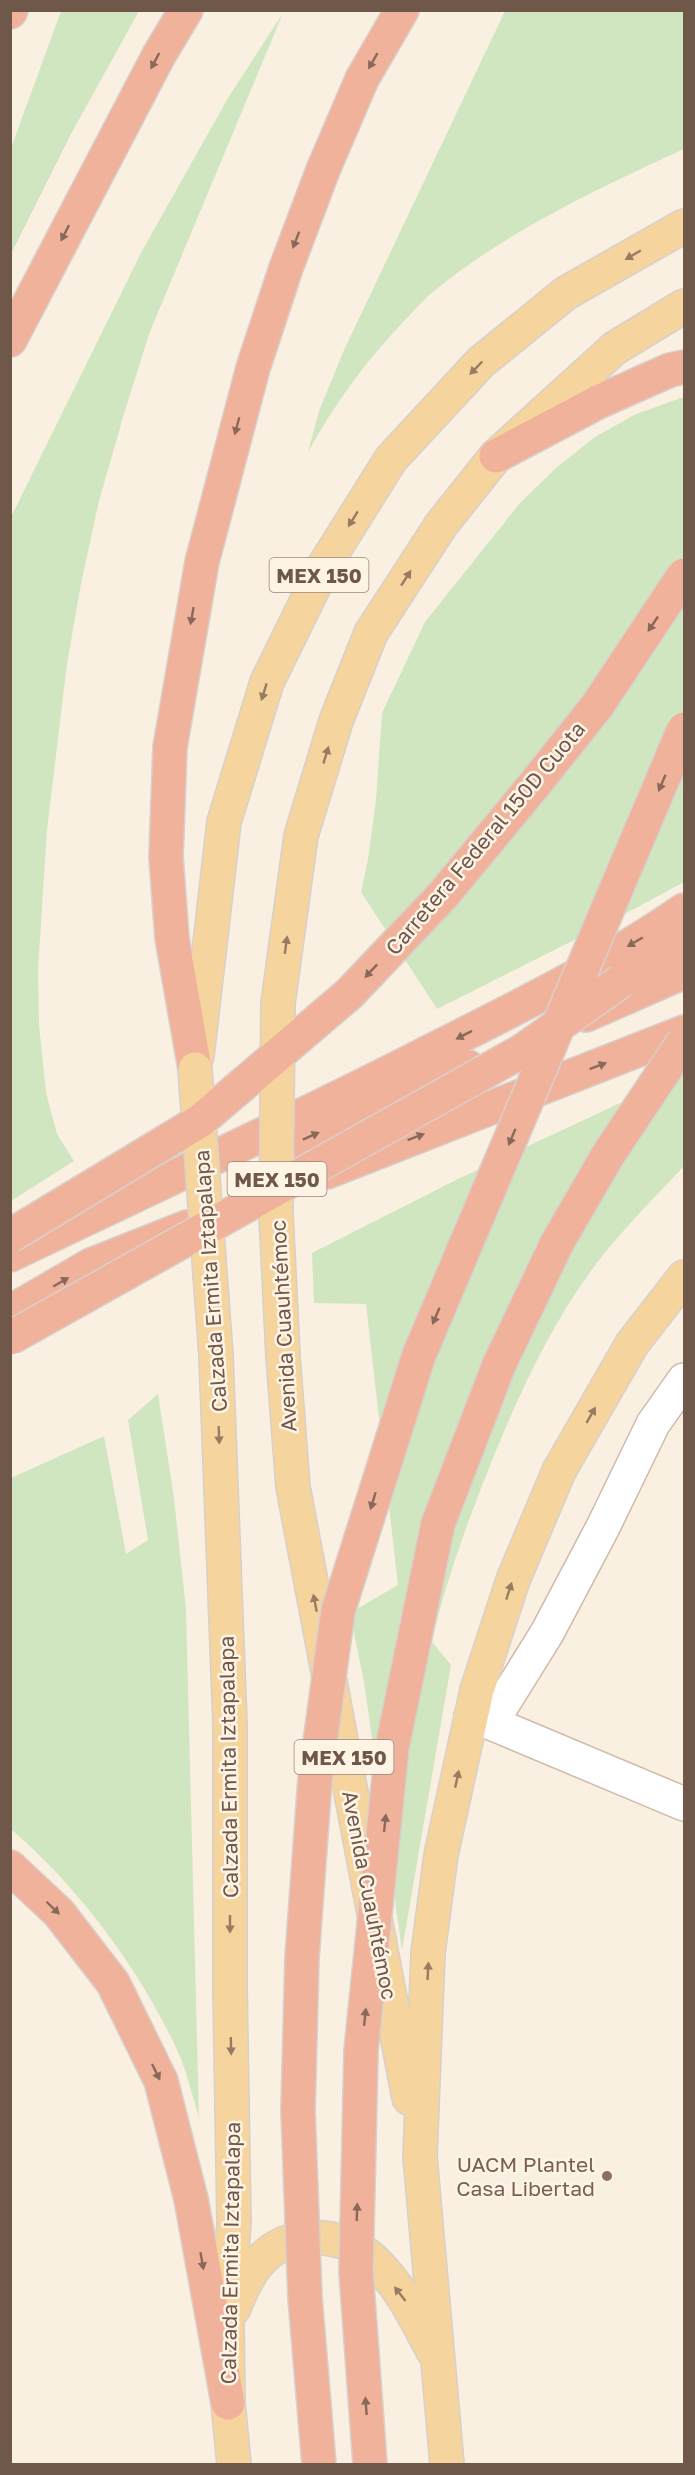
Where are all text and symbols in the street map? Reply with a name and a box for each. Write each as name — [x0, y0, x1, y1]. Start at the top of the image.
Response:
one-way arrow — [150, 52, 160, 69]
one-way arrow — [368, 53, 378, 70]
one-way arrow — [60, 225, 70, 242]
one-way arrow — [291, 231, 301, 249]
one-way arrow — [625, 250, 642, 260]
one-way arrow — [469, 361, 483, 376]
one-way arrow — [232, 417, 241, 435]
one-way arrow — [348, 511, 359, 527]
road number: MEX 150 — [270, 558, 368, 592]
one-way arrow — [401, 570, 412, 587]
one-way arrow — [187, 606, 196, 625]
one-way arrow — [647, 616, 659, 632]
one-way arrow — [259, 683, 268, 701]
street label: Carretera Federal 150D Cuota — [380, 716, 590, 960]
one-way arrow — [322, 746, 331, 764]
one-way arrow — [657, 775, 667, 793]
one-way arrow — [281, 935, 291, 954]
one-way arrow — [627, 936, 644, 946]
one-way arrow — [365, 963, 378, 978]
one-way arrow — [455, 1029, 473, 1039]
one-way arrow — [589, 1061, 607, 1070]
one-way arrow — [507, 1128, 517, 1146]
one-way arrow — [303, 1131, 321, 1141]
one-way arrow — [407, 1132, 425, 1141]
street label: Calzada Ermita Iztapalapa — [188, 1149, 232, 1413]
road number: MEX 150 — [228, 1162, 326, 1196]
street label: Avenida Cuauhtémoc — [264, 1219, 302, 1433]
one-way arrow — [53, 1277, 70, 1287]
one-way arrow — [431, 1308, 440, 1325]
one-way arrow — [586, 1407, 597, 1423]
one-way arrow — [215, 1426, 224, 1445]
one-way arrow — [368, 1492, 377, 1510]
one-way arrow — [505, 1582, 514, 1600]
one-way arrow — [310, 1593, 319, 1612]
street label: Calzada Ermita Iztapalapa — [213, 1636, 243, 1898]
road number: MEX 150 — [294, 1740, 394, 1774]
one-way arrow — [453, 1770, 463, 1788]
street label: Avenida Cuauhtémoc — [337, 1788, 403, 2002]
one-way arrow — [380, 1813, 390, 1832]
one-way arrow — [45, 1900, 59, 1914]
one-way arrow — [225, 1914, 235, 1933]
one-way arrow — [423, 1962, 432, 1981]
one-way arrow — [360, 2007, 370, 2026]
one-way arrow — [226, 2037, 236, 2056]
one-way arrow — [152, 2063, 161, 2080]
street label: Calzada Ermita Iztapalapa — [215, 2122, 245, 2384]
place label: UACM Plantel Casa Libertad — [456, 2151, 595, 2201]
marker: UACM Plantel Casa Libertad — [600, 2169, 614, 2183]
one-way arrow — [352, 2202, 362, 2221]
one-way arrow — [198, 2251, 207, 2270]
one-way arrow — [395, 2286, 407, 2301]
one-way arrow — [361, 2397, 371, 2416]

